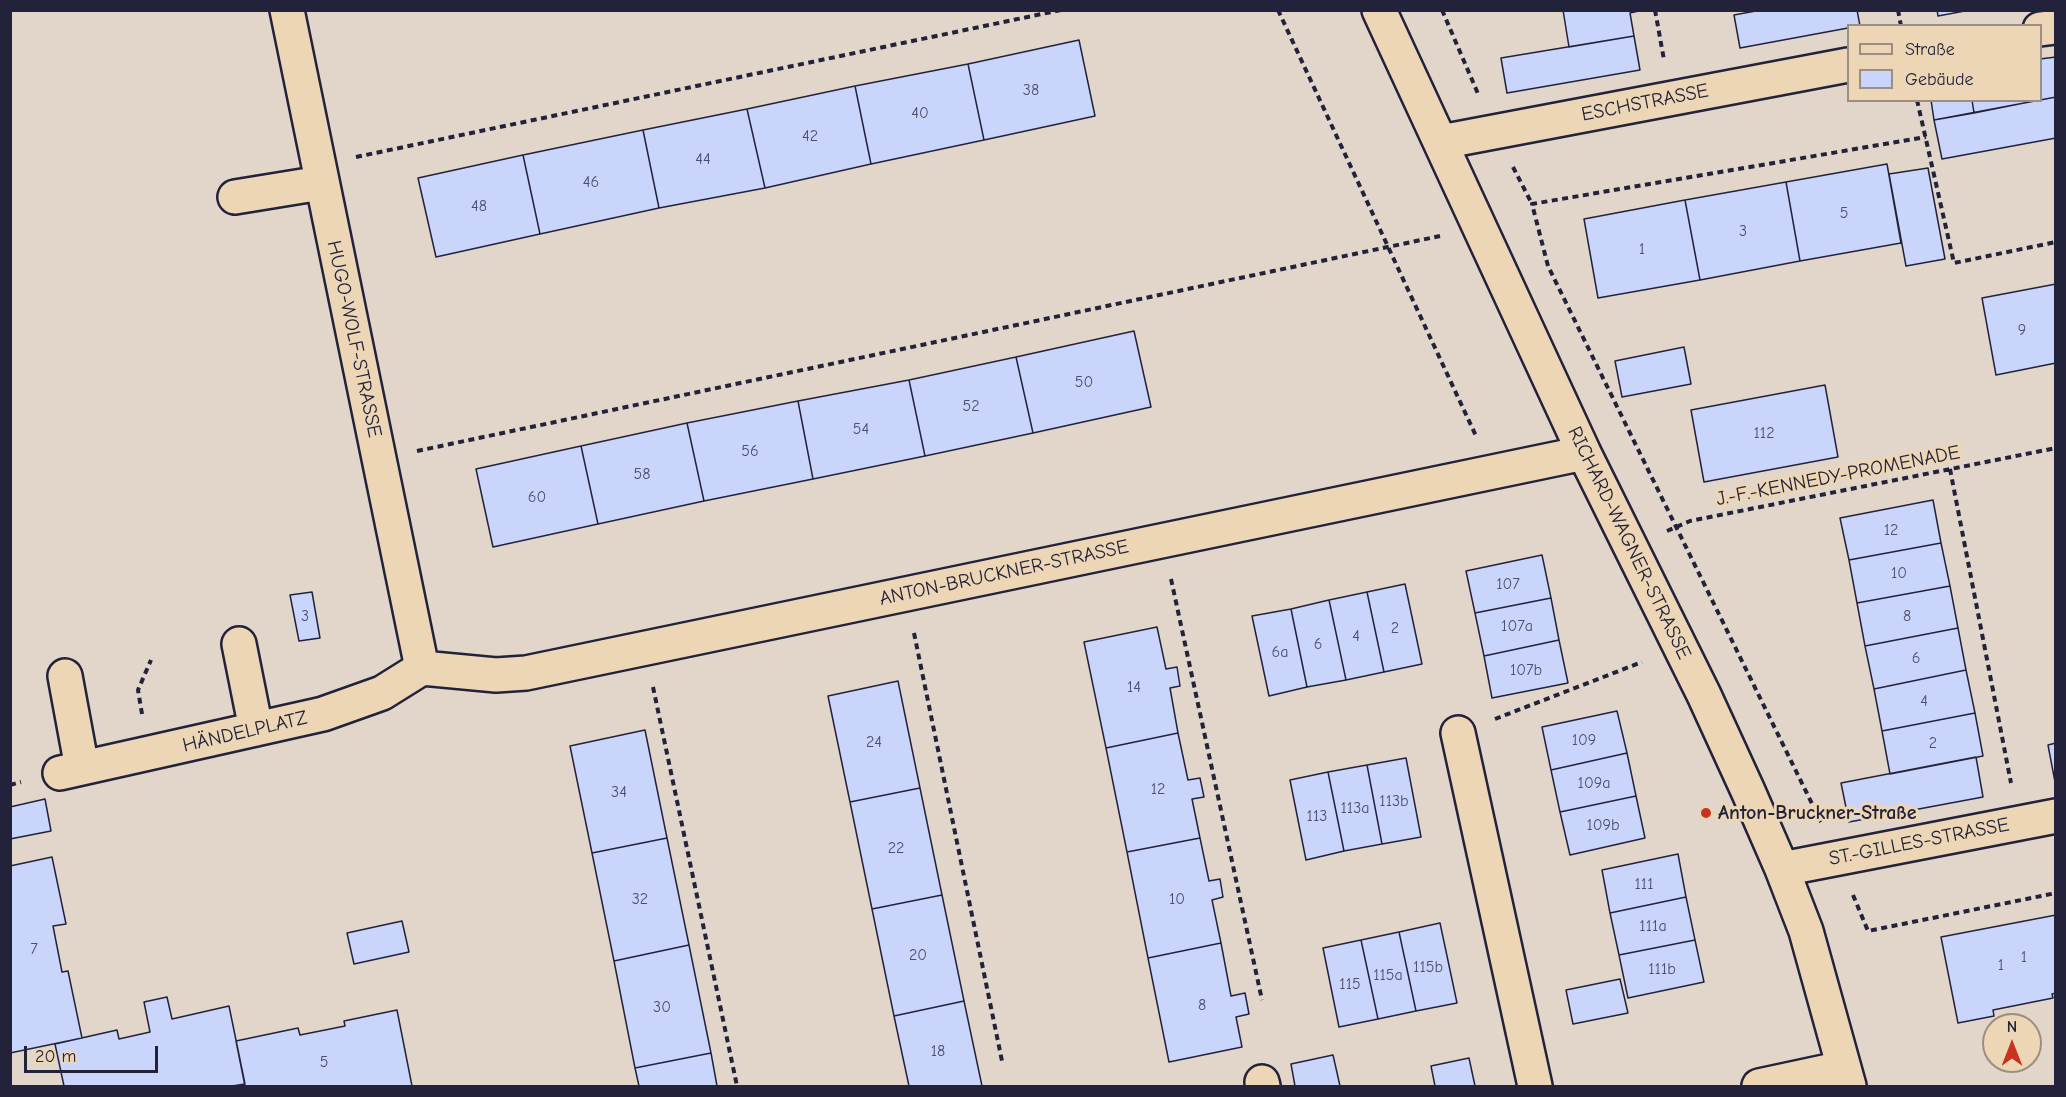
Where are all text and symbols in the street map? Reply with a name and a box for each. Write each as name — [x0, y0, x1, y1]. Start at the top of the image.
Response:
legend — [1847, 24, 2042, 102]
text: Straße — [1905, 39, 1955, 60]
text: Gebäude — [1905, 69, 1974, 90]
street label: ESCHSTRASSE — [1579, 79, 1711, 127]
house number: 38 — [1023, 80, 1039, 100]
house number: 40 — [911, 103, 929, 123]
house number: 42 — [802, 126, 818, 146]
house number: 44 — [695, 149, 711, 169]
house number: 46 — [583, 172, 599, 192]
house number: 48 — [471, 196, 487, 216]
house number: 5 — [1840, 203, 1848, 223]
house number: 3 — [1739, 221, 1747, 241]
street label: HUGO-WOLF-STRASSE — [321, 238, 387, 440]
house number: 1 — [1639, 239, 1645, 259]
house number: 9 — [2018, 320, 2026, 340]
house number: 50 — [1075, 372, 1093, 392]
house number: 52 — [962, 396, 980, 416]
house number: 54 — [853, 419, 869, 439]
street label: RICHARD-WAGNER-STRASSE — [1562, 423, 1696, 663]
house number: 112 — [1753, 423, 1775, 443]
house number: 56 — [741, 441, 759, 461]
street label: J.-F.-KENNEDY-PROMENADE — [1714, 441, 1962, 511]
house number: 58 — [634, 464, 650, 484]
house number: 60 — [528, 487, 546, 507]
house number: 12 — [1884, 520, 1898, 540]
street label: ANTON-BRUCKNER-STRASSE — [877, 535, 1131, 611]
house number: 10 — [1891, 563, 1907, 583]
house number: 107 — [1496, 574, 1520, 594]
house number: 3 — [301, 606, 309, 626]
house number: 8 — [1903, 606, 1911, 626]
house number: 107a — [1501, 616, 1533, 636]
house number: 2 — [1391, 618, 1399, 638]
house number: 4 — [1352, 626, 1360, 646]
house number: 6 — [1314, 634, 1322, 654]
house number: 6a — [1272, 642, 1288, 662]
house number: 6 — [1912, 648, 1920, 668]
house number: 107b — [1510, 660, 1542, 680]
house number: 14 — [1127, 677, 1141, 697]
house number: 4 — [1920, 691, 1928, 711]
street label: HÄNDELPLATZ — [180, 706, 310, 758]
house number: 109 — [1572, 730, 1596, 750]
house number: 24 — [866, 732, 882, 752]
house number: 2 — [1929, 733, 1937, 753]
house number: 109a — [1578, 773, 1610, 793]
house number: 12 — [1151, 779, 1165, 799]
house number: 34 — [611, 782, 627, 802]
house number: 113b — [1379, 791, 1409, 811]
house number: 113a — [1340, 798, 1370, 818]
place label: Anton-Bruckner-Straße — [1718, 801, 1917, 825]
house number: 113 — [1307, 806, 1327, 826]
marker: Anton-Bruckner-Straße — [1699, 806, 1713, 820]
street label: ST.-GILLES-STRASSE — [1827, 813, 2011, 871]
house number: 109b — [1586, 815, 1620, 835]
house number: 22 — [888, 838, 904, 858]
house number: 111 — [1634, 874, 1654, 894]
house number: 32 — [632, 889, 648, 909]
house number: 10 — [1169, 889, 1185, 909]
house number: 111a — [1639, 916, 1667, 936]
house number: 7 — [30, 939, 38, 959]
house number: 20 — [909, 945, 927, 965]
house number: 1 — [2021, 947, 2027, 967]
house number: 1 — [1998, 955, 2004, 975]
house number: 115b — [1413, 957, 1443, 977]
house number: 111b — [1648, 959, 1676, 979]
house number: 115a — [1373, 965, 1403, 985]
house number: 115 — [1339, 974, 1361, 994]
house number: 8 — [1198, 995, 1206, 1015]
house number: 30 — [653, 997, 671, 1017]
north arrow — [1982, 1013, 2042, 1073]
text: N — [2007, 1018, 2017, 1036]
scale bar — [27, 1034, 160, 1072]
house number: 18 — [931, 1041, 945, 1061]
text: 20 m — [35, 1046, 76, 1067]
house number: 5 — [320, 1052, 328, 1072]

